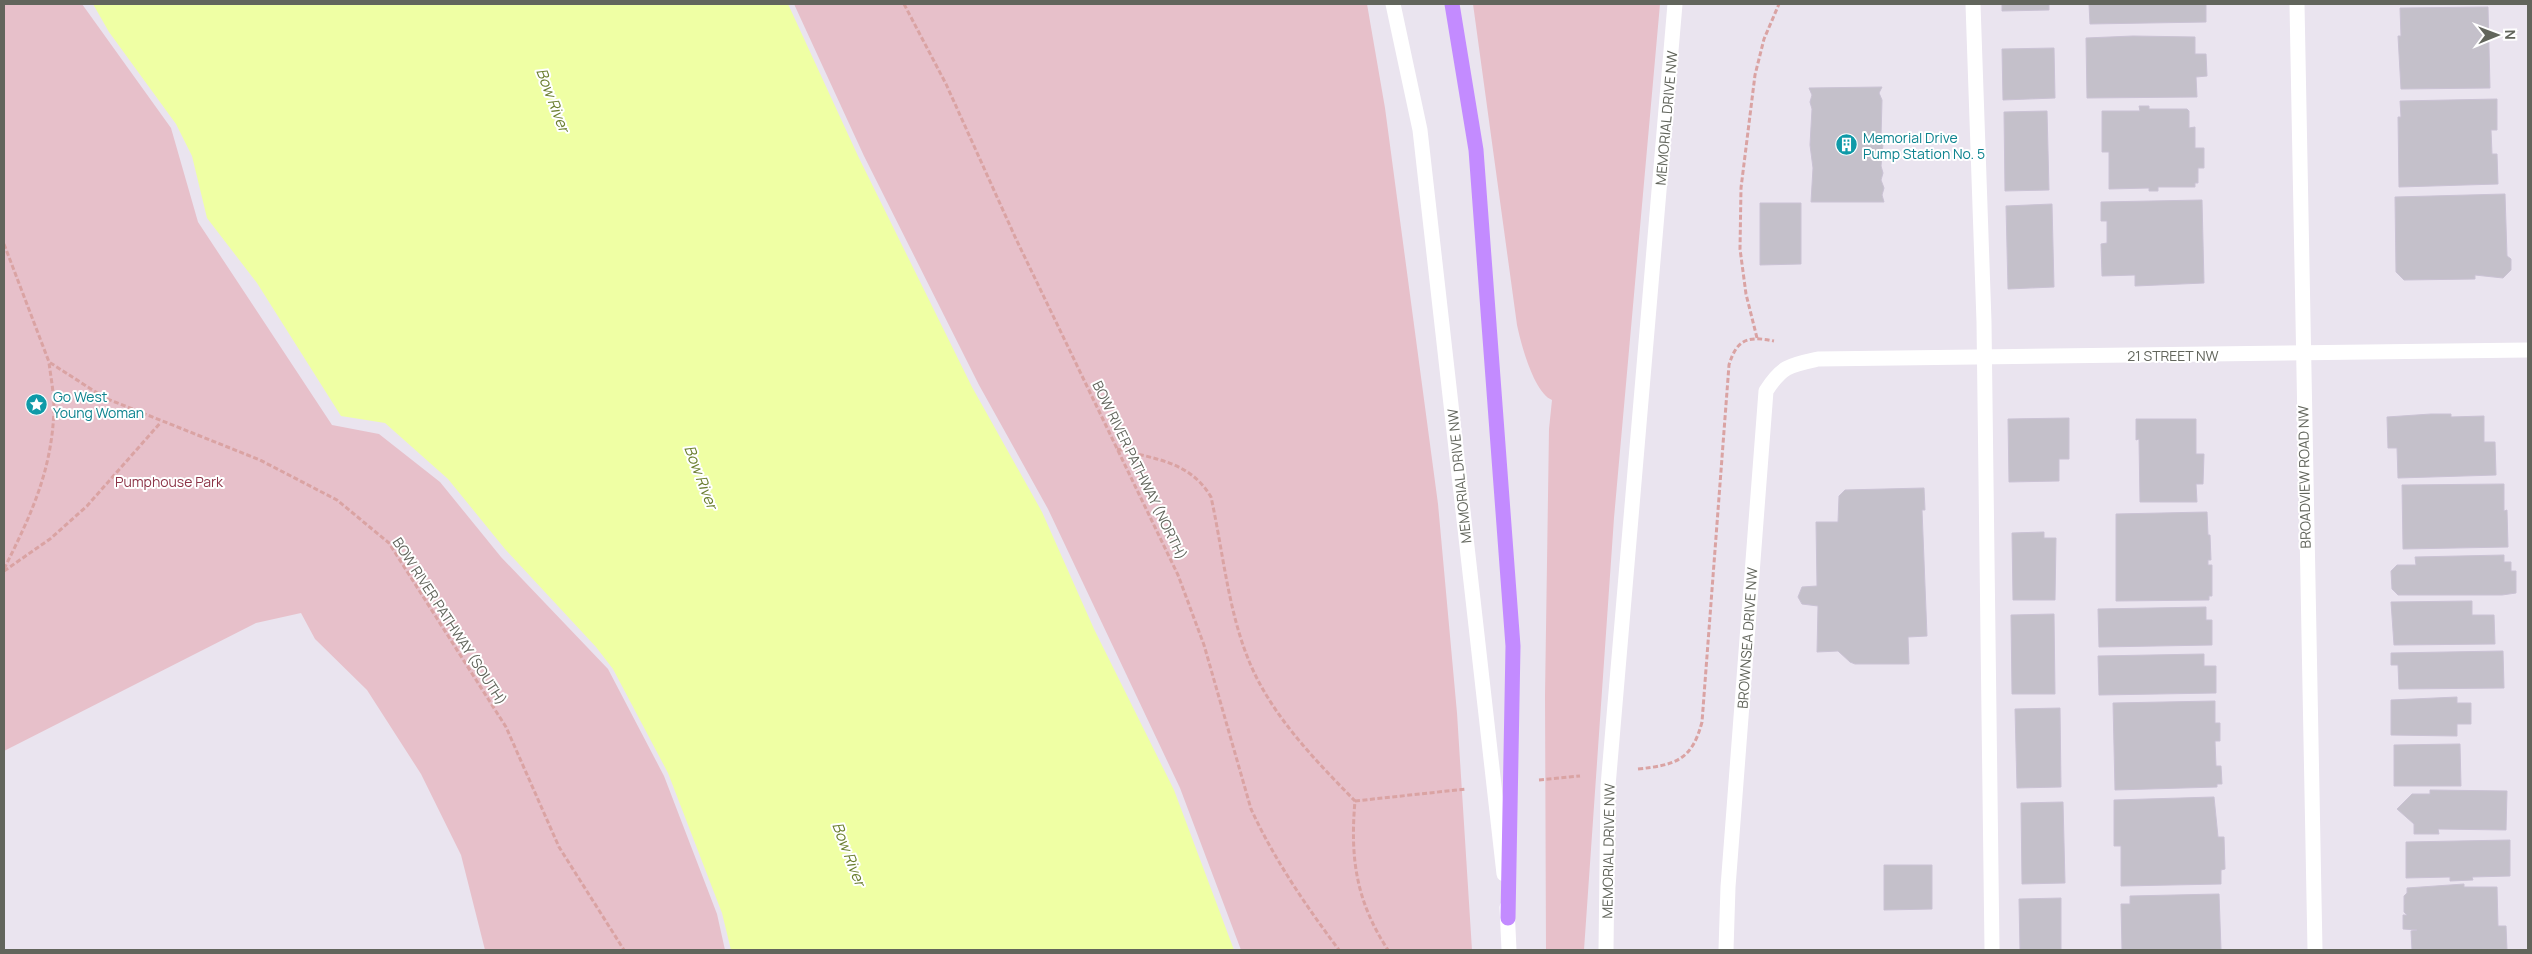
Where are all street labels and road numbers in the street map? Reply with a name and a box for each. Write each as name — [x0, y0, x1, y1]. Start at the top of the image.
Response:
street label: MEMORIAL DRIVE NW — [1651, 50, 1681, 186]
street label: 21 STREET NW — [2127, 346, 2219, 365]
street label: BOW RIVER PATHWAY (NORTH) — [1088, 377, 1192, 563]
street label: BROADVIEW ROAD NW — [2293, 405, 2315, 549]
street label: MEMORIAL DRIVE NW — [1442, 408, 1476, 544]
street label: BOW RIVER PATHWAY (SOUTH) — [389, 534, 511, 708]
street label: BROWNSEA DRIVE NW — [1733, 567, 1761, 709]
street label: MEMORIAL DRIVE NW — [1597, 783, 1619, 919]

